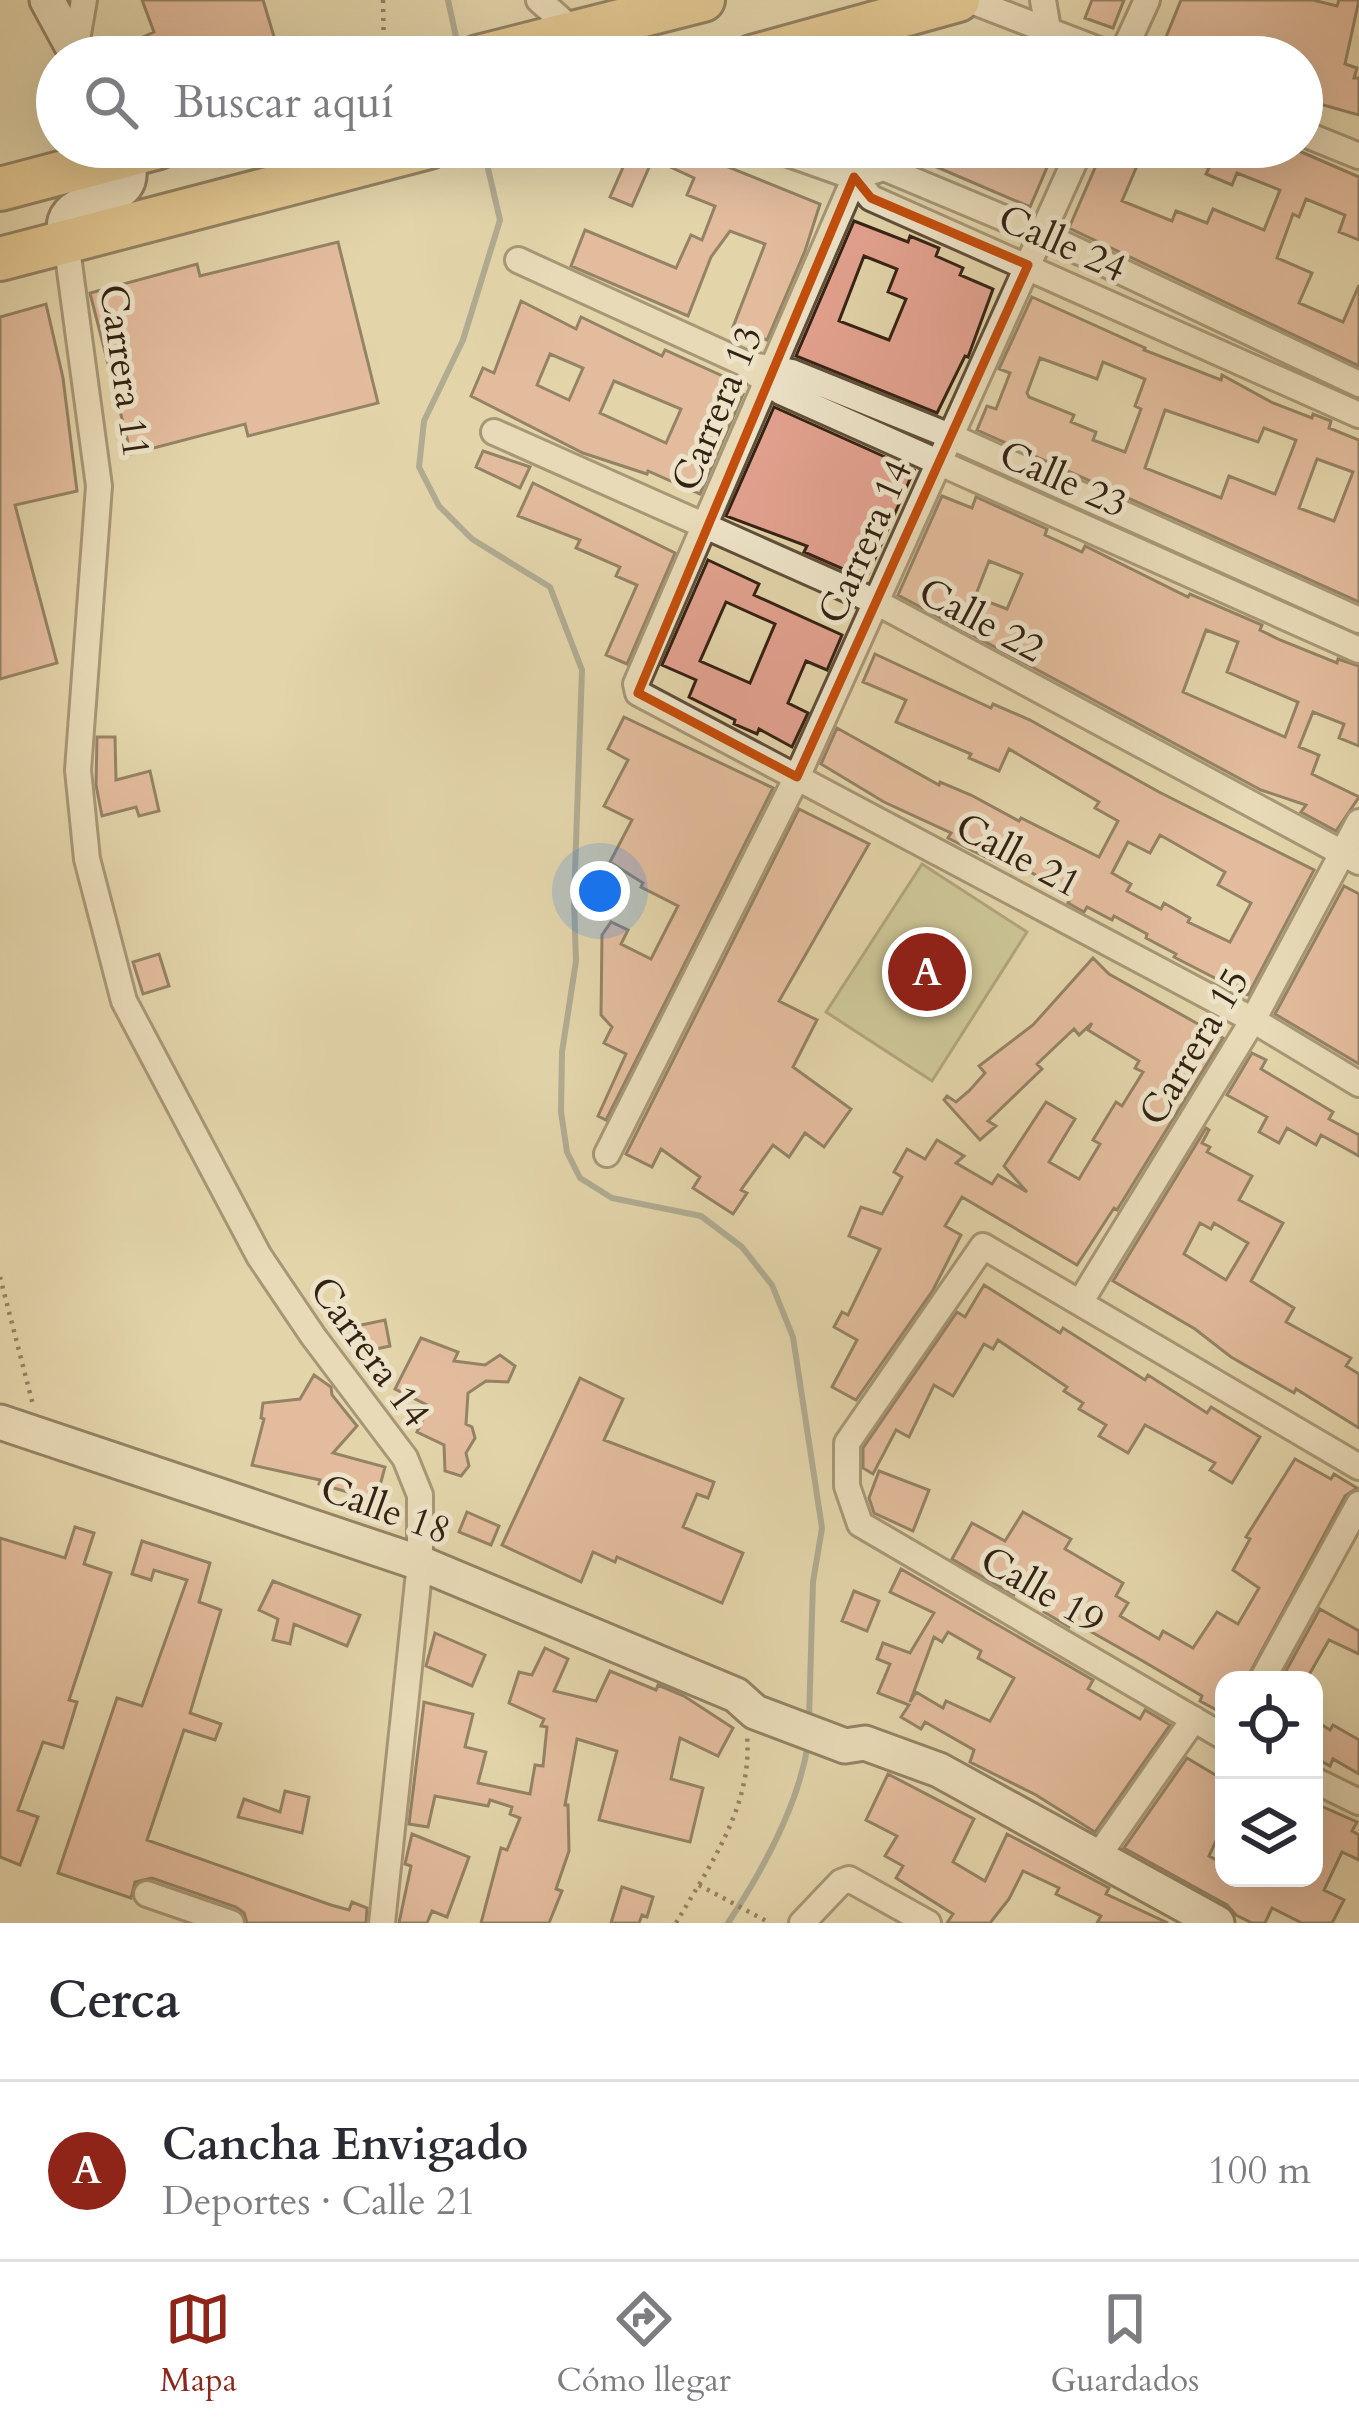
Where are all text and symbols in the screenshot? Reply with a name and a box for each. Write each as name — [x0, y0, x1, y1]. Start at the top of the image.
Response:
search box — [36, 36, 1323, 168]
icon: search — [78, 69, 144, 135]
text: Buscar aquí — [174, 72, 394, 133]
street label: Calle 24 — [990, 192, 1135, 295]
street label: Carrera 11 — [86, 281, 163, 461]
street label: Carrera 13 — [659, 318, 776, 499]
street label: Calle 23 — [991, 428, 1136, 531]
street label: Carrera 14 — [806, 451, 925, 632]
street label: Calle 22 — [909, 565, 1053, 675]
street label: Calle 21 — [946, 800, 1090, 910]
your location — [570, 861, 630, 921]
pin: A — [888, 927, 966, 1017]
street label: Carrera 15 — [1127, 958, 1262, 1135]
street label: Carrera 14 — [297, 1266, 442, 1438]
street label: Calle 18 — [313, 1461, 458, 1557]
street label: Calle 19 — [971, 1534, 1114, 1647]
map controls — [1215, 1671, 1323, 1887]
button: locate — [1215, 1671, 1323, 1779]
button: layers — [1215, 1779, 1323, 1887]
text: Cerca — [48, 1966, 180, 2036]
text: Cancha Envigado — [162, 2114, 528, 2175]
text: A — [72, 2144, 102, 2197]
text: 100 m — [1208, 2144, 1311, 2197]
text: Deportes · Calle 21 — [162, 2175, 476, 2228]
tab: Mapa — [160, 2286, 237, 2403]
tab: Cómo llegar — [557, 2286, 731, 2403]
tab: Guardados — [1050, 2286, 1199, 2403]

